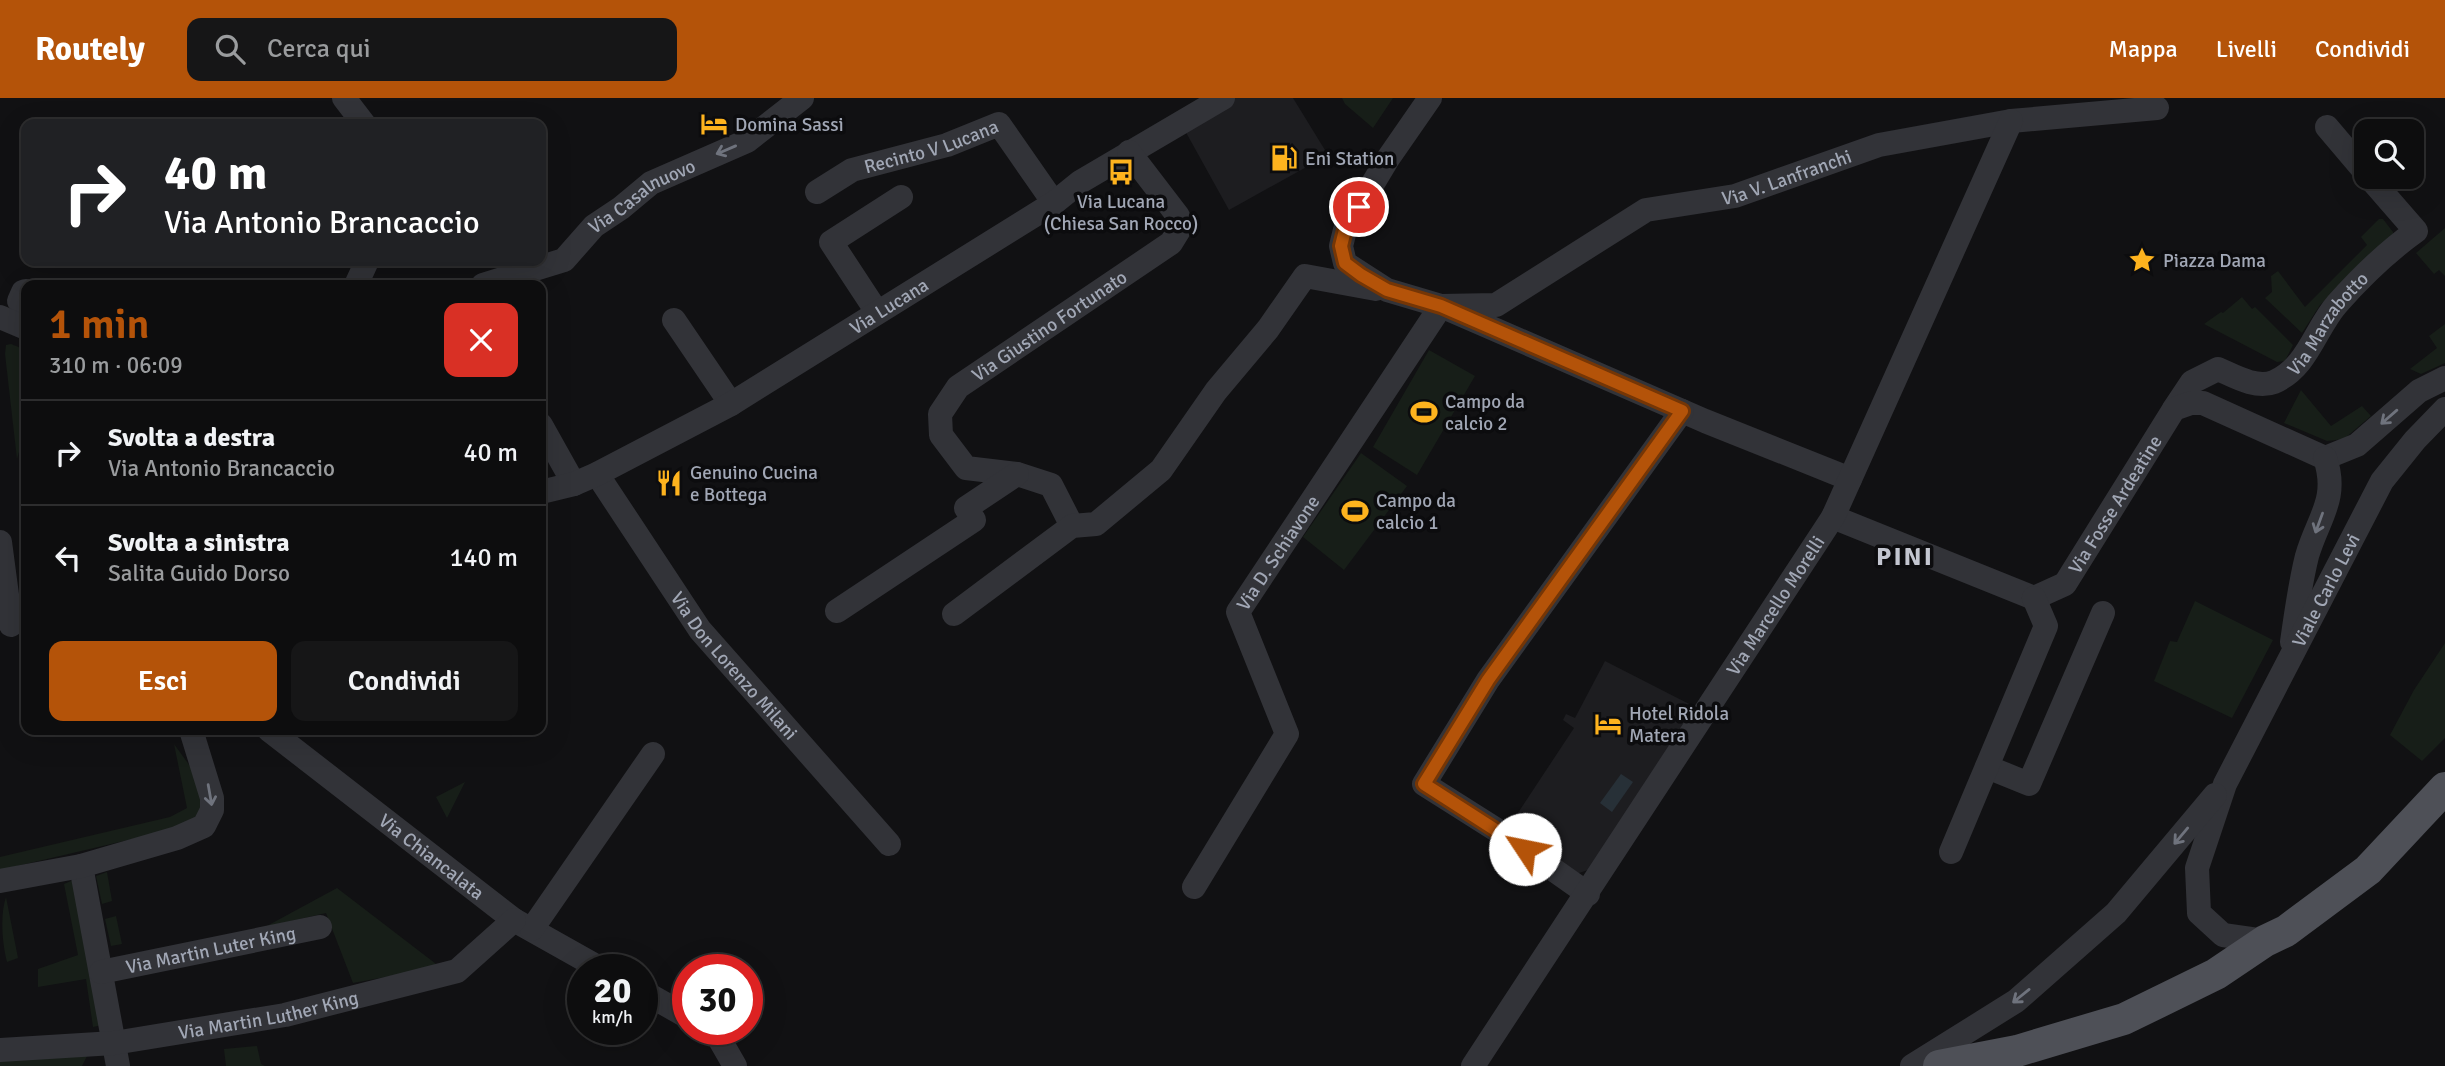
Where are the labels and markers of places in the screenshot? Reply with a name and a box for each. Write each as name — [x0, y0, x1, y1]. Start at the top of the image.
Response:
hotel icon: Domina Sassi — [699, 109, 729, 139]
place label: Domina Sassi — [735, 113, 844, 137]
fuel station icon: Eni Station — [1269, 143, 1299, 173]
place label: Eni Station — [1305, 147, 1394, 171]
bus stop icon: Via Lucana (Chiesa San Rocco) — [1106, 157, 1136, 187]
pin — [1329, 177, 1389, 237]
place label: Via Lucana (Chiesa San Rocco) — [1044, 190, 1198, 236]
place icon: Piazza Dama — [2127, 245, 2157, 275]
place label: Piazza Dama — [2163, 249, 2266, 273]
place label: Campo da calcio 2 — [1445, 390, 1525, 436]
sports icon: Campo da calcio 2 — [1409, 397, 1439, 427]
place label: Genuino Cucina e Bottega — [690, 461, 818, 507]
restaurant icon: Genuino Cucina e Bottega — [654, 468, 684, 498]
place label: Campo da calcio 1 — [1376, 489, 1456, 535]
sports icon: Campo da calcio 1 — [1340, 496, 1370, 526]
place label: Hotel Ridola Matera — [1629, 702, 1729, 748]
hotel icon: Hotel Ridola Matera — [1593, 709, 1623, 739]

